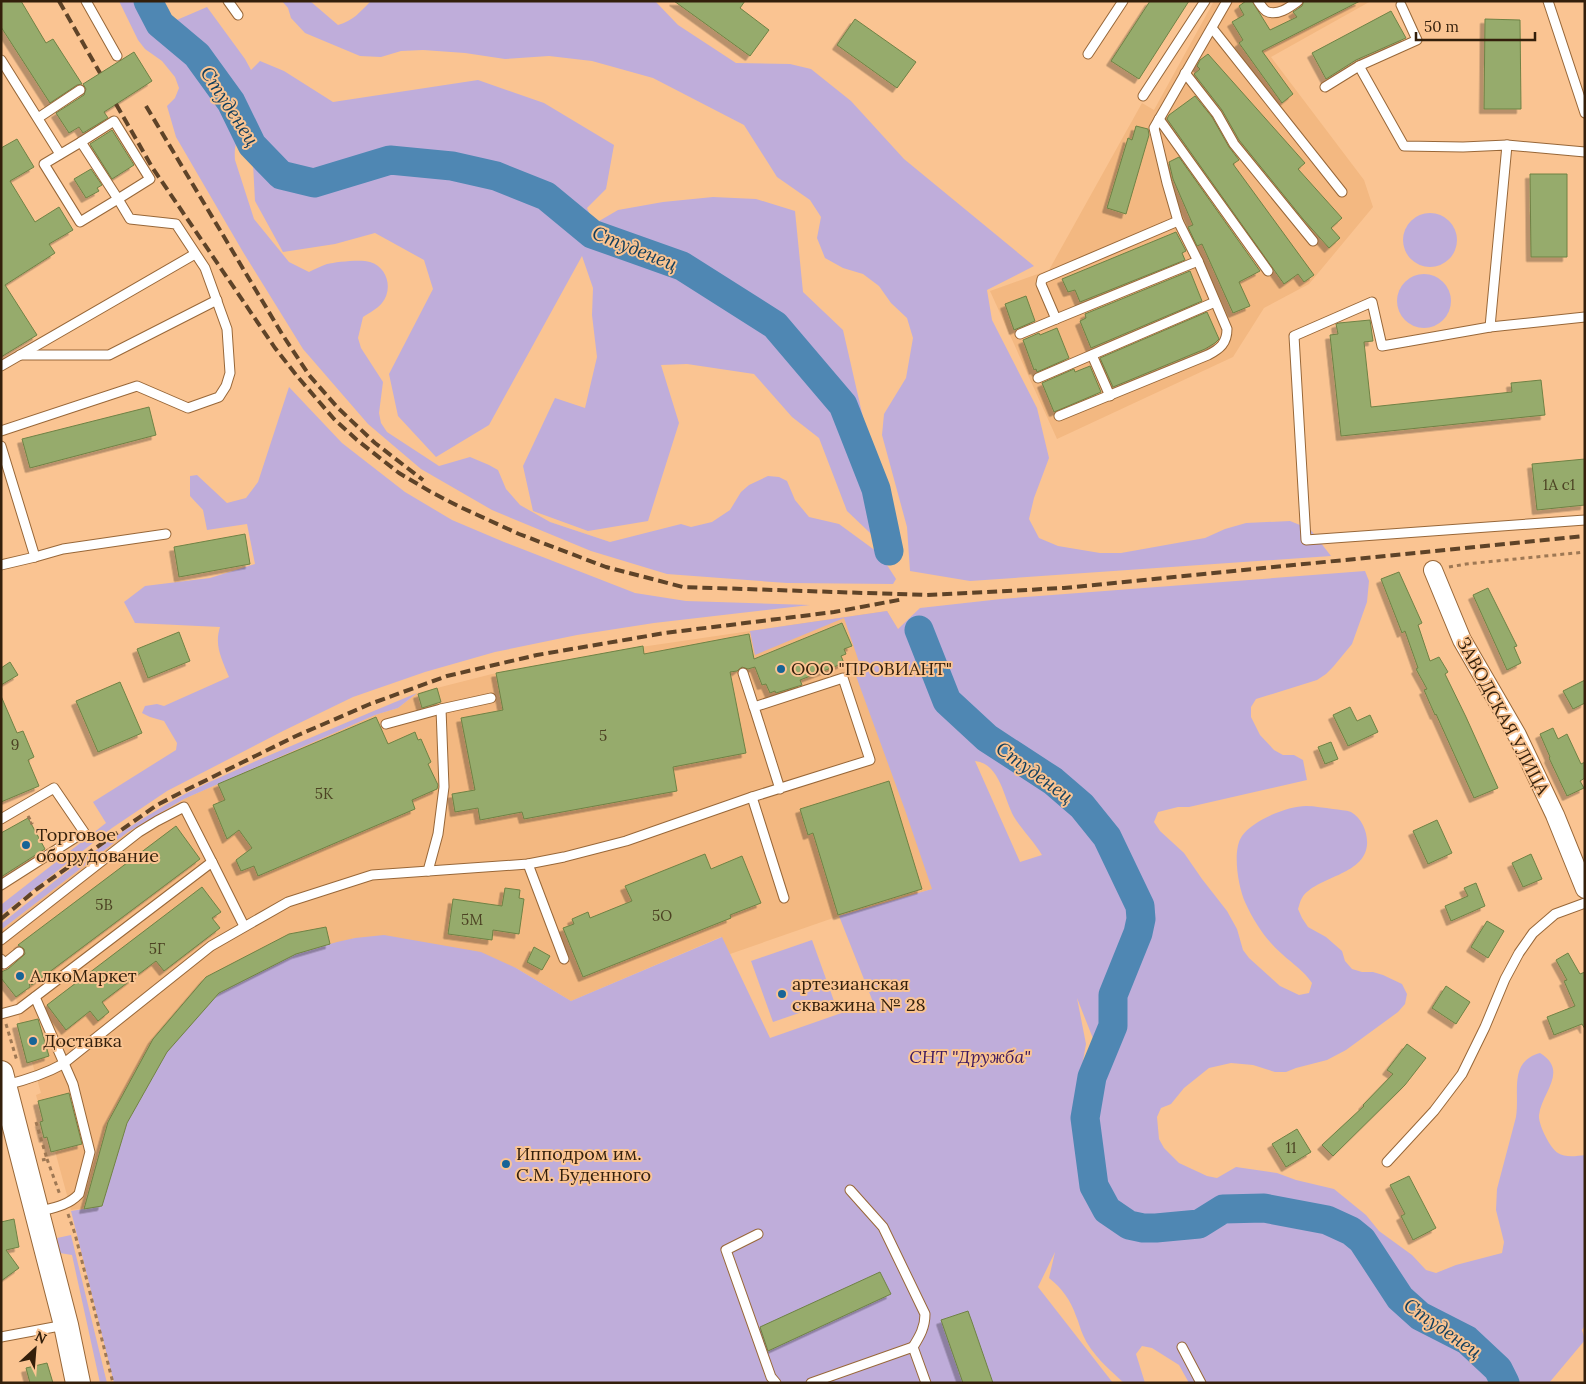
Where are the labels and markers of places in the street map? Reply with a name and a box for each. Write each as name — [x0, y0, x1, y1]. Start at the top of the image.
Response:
place label: ООО "ПРОВИАНТ" — [791, 657, 952, 680]
marker: ООО "ПРОВИАНТ" — [775, 663, 787, 675]
place label: Торговое оборудование — [36, 823, 159, 867]
marker: Торговое оборудование — [20, 839, 32, 851]
place label: АлкоМаркет — [29, 964, 137, 987]
marker: АлкоМаркет — [14, 970, 26, 982]
place label: артезианская скважина № 28 — [792, 972, 926, 1016]
marker: артезианская скважина № 28 — [776, 988, 788, 1000]
place label: Доставка — [43, 1029, 122, 1052]
marker: Доставка — [27, 1035, 39, 1047]
place label: Ипподром им. С.М. Буденного — [516, 1142, 651, 1186]
marker: Ипподром им. С.М. Буденного — [500, 1158, 512, 1170]

